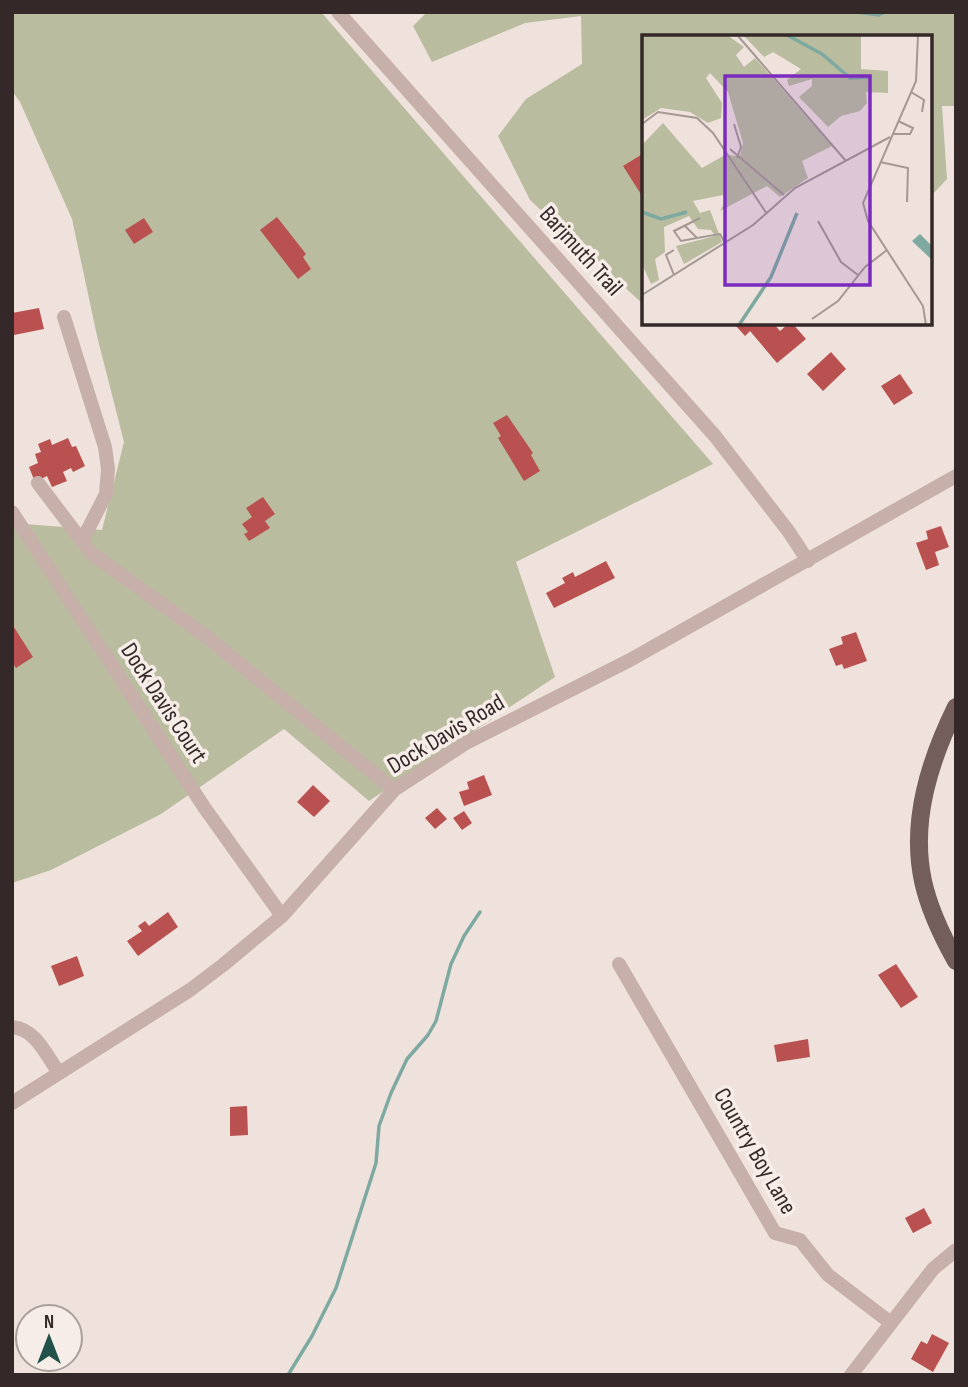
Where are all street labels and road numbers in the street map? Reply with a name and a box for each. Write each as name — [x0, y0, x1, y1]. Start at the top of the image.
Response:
street label: Barjmuth Trail — [533, 200, 629, 302]
street label: Dock Davis Court — [114, 638, 214, 768]
street label: Dock Davis Road — [382, 688, 510, 780]
street label: Country Boy Lane — [707, 1083, 803, 1219]

